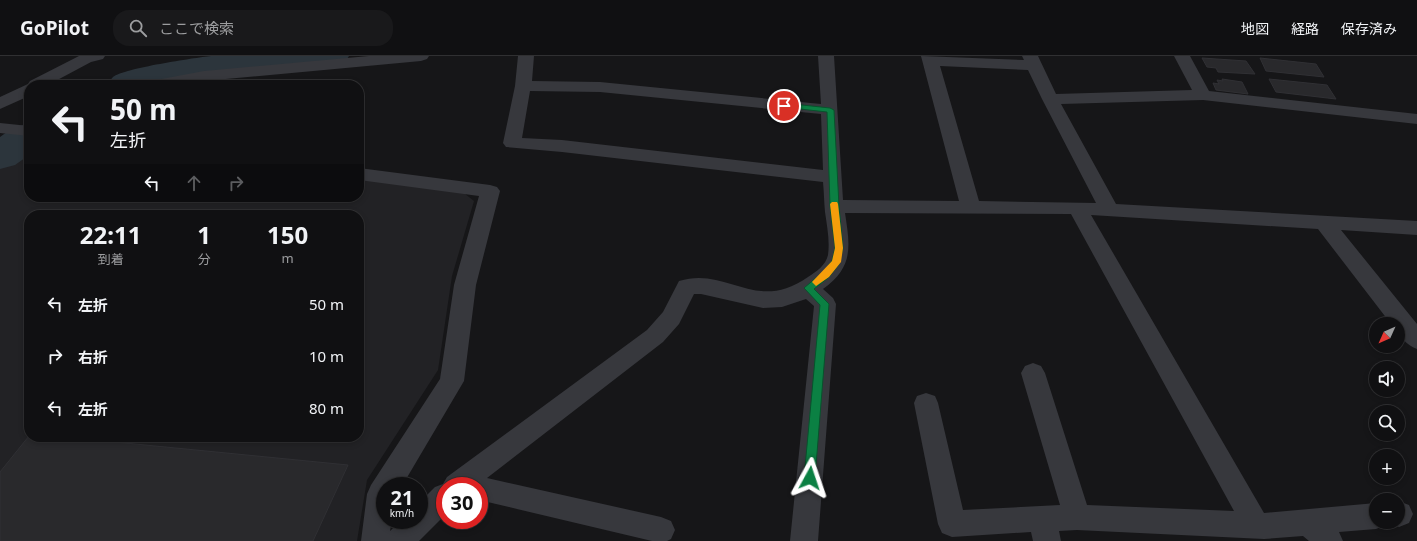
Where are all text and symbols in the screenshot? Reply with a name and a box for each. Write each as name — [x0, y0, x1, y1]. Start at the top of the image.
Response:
search box — [113, 10, 393, 46]
text: GoPilot — [20, 15, 89, 41]
icon: search — [127, 17, 149, 39]
text: ここで検索 — [159, 18, 234, 38]
text: 地図 — [1241, 19, 1269, 38]
text: 経路 — [1291, 19, 1319, 38]
text: 保存済み — [1341, 19, 1397, 38]
pin — [767, 89, 801, 123]
text: 50 m — [110, 90, 177, 128]
icon: arrive — [773, 95, 795, 117]
icon: left — [44, 96, 96, 148]
text: 左折 — [110, 128, 146, 152]
icon: left — [141, 172, 163, 194]
icon: ahead — [183, 172, 205, 194]
icon: right — [225, 172, 247, 194]
text: 22:11 — [80, 218, 142, 251]
text: 1 — [197, 218, 211, 251]
text: 150 — [267, 218, 308, 251]
text: m — [281, 249, 294, 267]
text: 到着 — [98, 250, 124, 268]
text: 分 — [198, 250, 211, 268]
icon: left — [44, 293, 66, 315]
text: 50 m — [309, 294, 344, 314]
text: 左折 — [78, 295, 108, 315]
north arrow — [1369, 317, 1405, 353]
map controls — [1369, 317, 1405, 529]
icon: right — [44, 345, 66, 367]
text: 10 m — [309, 346, 344, 366]
text: 右折 — [78, 347, 108, 367]
button: sound — [1369, 361, 1405, 397]
icon: left — [44, 397, 66, 419]
text: 80 m — [309, 398, 344, 418]
text: 左折 — [78, 399, 108, 419]
button: search — [1369, 405, 1405, 441]
button: + — [1369, 449, 1405, 485]
position arrow — [789, 457, 831, 499]
speed limit sign: 30 — [436, 477, 488, 529]
text: 21 — [391, 484, 413, 511]
button: − — [1369, 493, 1405, 529]
text: km/h — [390, 506, 414, 520]

